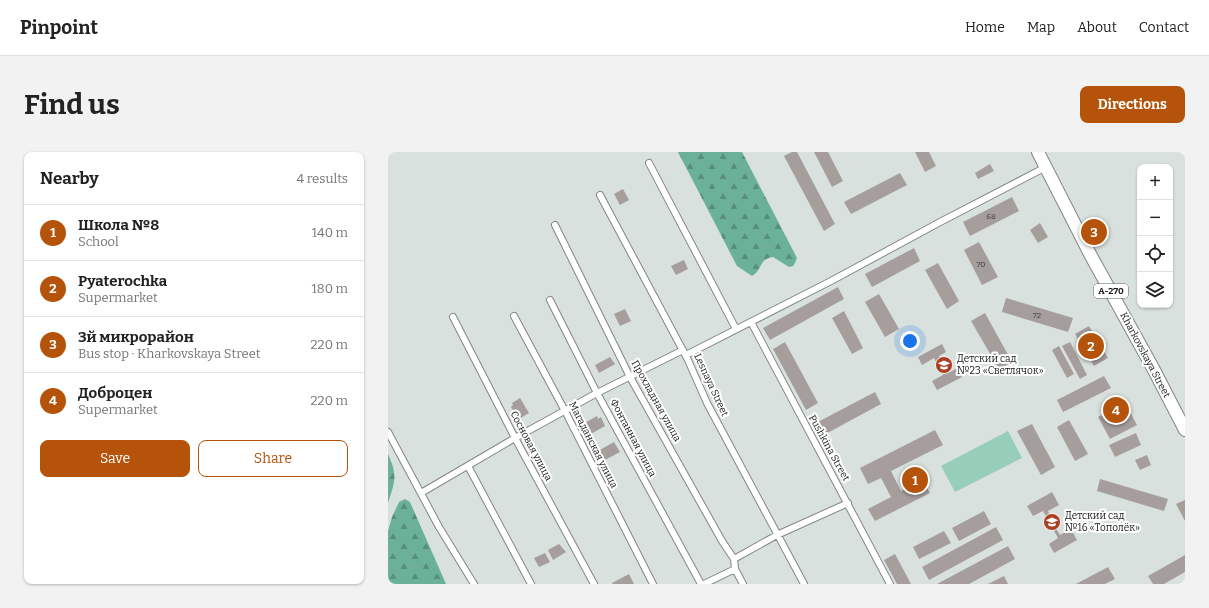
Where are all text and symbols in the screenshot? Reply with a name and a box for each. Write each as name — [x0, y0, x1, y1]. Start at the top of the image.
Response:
text: Pinpoint — [20, 16, 98, 39]
text: Home — [965, 19, 1005, 36]
text: Map — [1027, 19, 1055, 36]
text: About — [1077, 19, 1117, 36]
text: Contact — [1139, 19, 1189, 36]
button: Directions — [1080, 86, 1185, 123]
text: Find us — [24, 88, 120, 121]
map controls — [1137, 164, 1173, 308]
button: + — [1137, 164, 1173, 200]
text: Nearby — [40, 168, 99, 189]
text: 4 results — [296, 171, 348, 186]
button: − — [1137, 200, 1173, 236]
house number: 68 — [986, 212, 996, 221]
text: Школа №8 — [78, 216, 159, 234]
pin: 3 — [1081, 217, 1107, 247]
text: 1 — [50, 225, 56, 240]
text: 140 m — [312, 225, 348, 240]
text: School — [78, 234, 119, 249]
button: locate — [1137, 236, 1173, 272]
house number: 70 — [977, 260, 986, 269]
text: Pyaterochka — [78, 272, 167, 290]
button: layers — [1137, 272, 1173, 308]
text: 2 — [49, 281, 57, 296]
text: 180 m — [312, 281, 348, 296]
road number: А-270 — [1094, 284, 1128, 298]
text: Supermarket — [78, 290, 158, 305]
street label: Kharkovskaya Street — [1117, 310, 1173, 400]
house number: 72 — [1033, 311, 1041, 320]
text: 3й микрорайон — [78, 328, 194, 346]
your location — [900, 331, 920, 351]
pin: 2 — [1078, 331, 1104, 361]
text: 3 — [49, 337, 57, 352]
text: 220 m — [311, 337, 348, 352]
text: Bus stop · Kharkovskaya Street — [78, 346, 261, 361]
street label: Lesnaya Street — [691, 352, 731, 419]
place label: Детский сад №23 «Светлячок» — [957, 353, 1044, 377]
school or university icon: Детский сад №23 «Светлячок» — [934, 355, 954, 375]
street label: Прохладная улица — [629, 358, 684, 444]
text: Доброцен — [78, 384, 152, 402]
text: 4 — [49, 393, 57, 408]
text: 220 m — [311, 393, 348, 408]
pin: 4 — [1103, 395, 1129, 425]
street label: Фонтанная улица — [607, 397, 659, 479]
street label: Магаданская улица — [566, 400, 620, 491]
text: Supermarket — [78, 402, 158, 417]
street label: Сосновая улица — [508, 409, 555, 483]
street label: Pushkina Street — [806, 413, 852, 483]
button: Save — [40, 440, 190, 477]
button: Share — [198, 440, 348, 477]
pin: 1 — [902, 465, 928, 495]
place label: Детский сад №16 «Тополёк» — [1065, 510, 1140, 534]
school or university icon: Детский сад №16 «Тополёк» — [1042, 512, 1062, 532]

